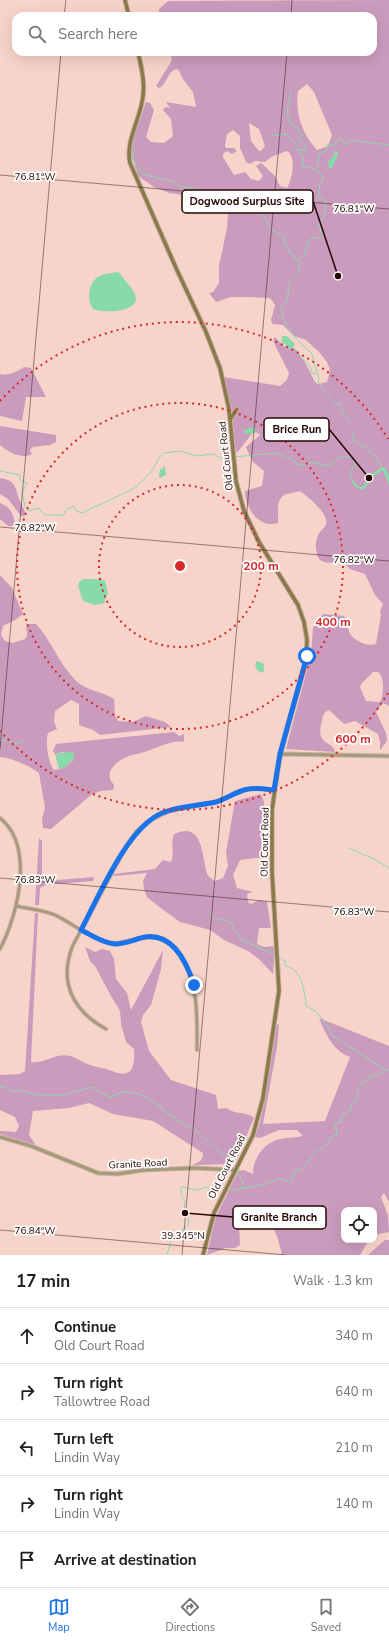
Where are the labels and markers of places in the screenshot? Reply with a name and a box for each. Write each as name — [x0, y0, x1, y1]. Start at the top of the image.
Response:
callout: Dogwood Surplus Site — [182, 190, 313, 213]
callout: Brice Run — [264, 418, 329, 441]
centre of rings — [173, 559, 187, 573]
callout: Granite Branch — [233, 1206, 326, 1229]

